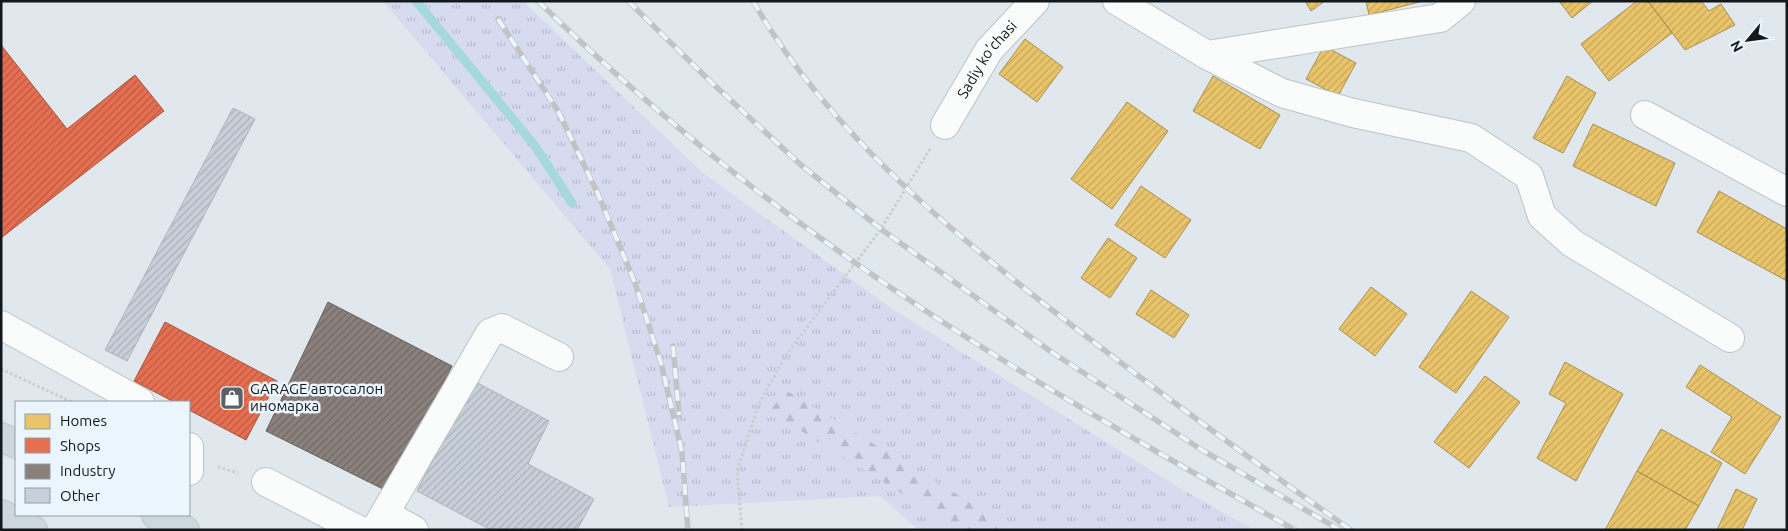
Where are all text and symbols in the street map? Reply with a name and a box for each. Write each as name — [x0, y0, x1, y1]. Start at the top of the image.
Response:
north arrow — [1723, 15, 1773, 65]
street label: Sadiy ko'chasi — [954, 17, 1020, 101]
text: N — [1727, 38, 1746, 55]
place label: GARAGE автосалон иномарка — [250, 380, 383, 414]
shop icon: GARAGE автосалон иномарка — [219, 385, 245, 411]
legend — [15, 401, 190, 516]
text: Homes — [60, 412, 107, 429]
text: Shops — [60, 437, 101, 454]
text: Industry — [60, 462, 115, 479]
text: Other — [60, 487, 100, 504]

